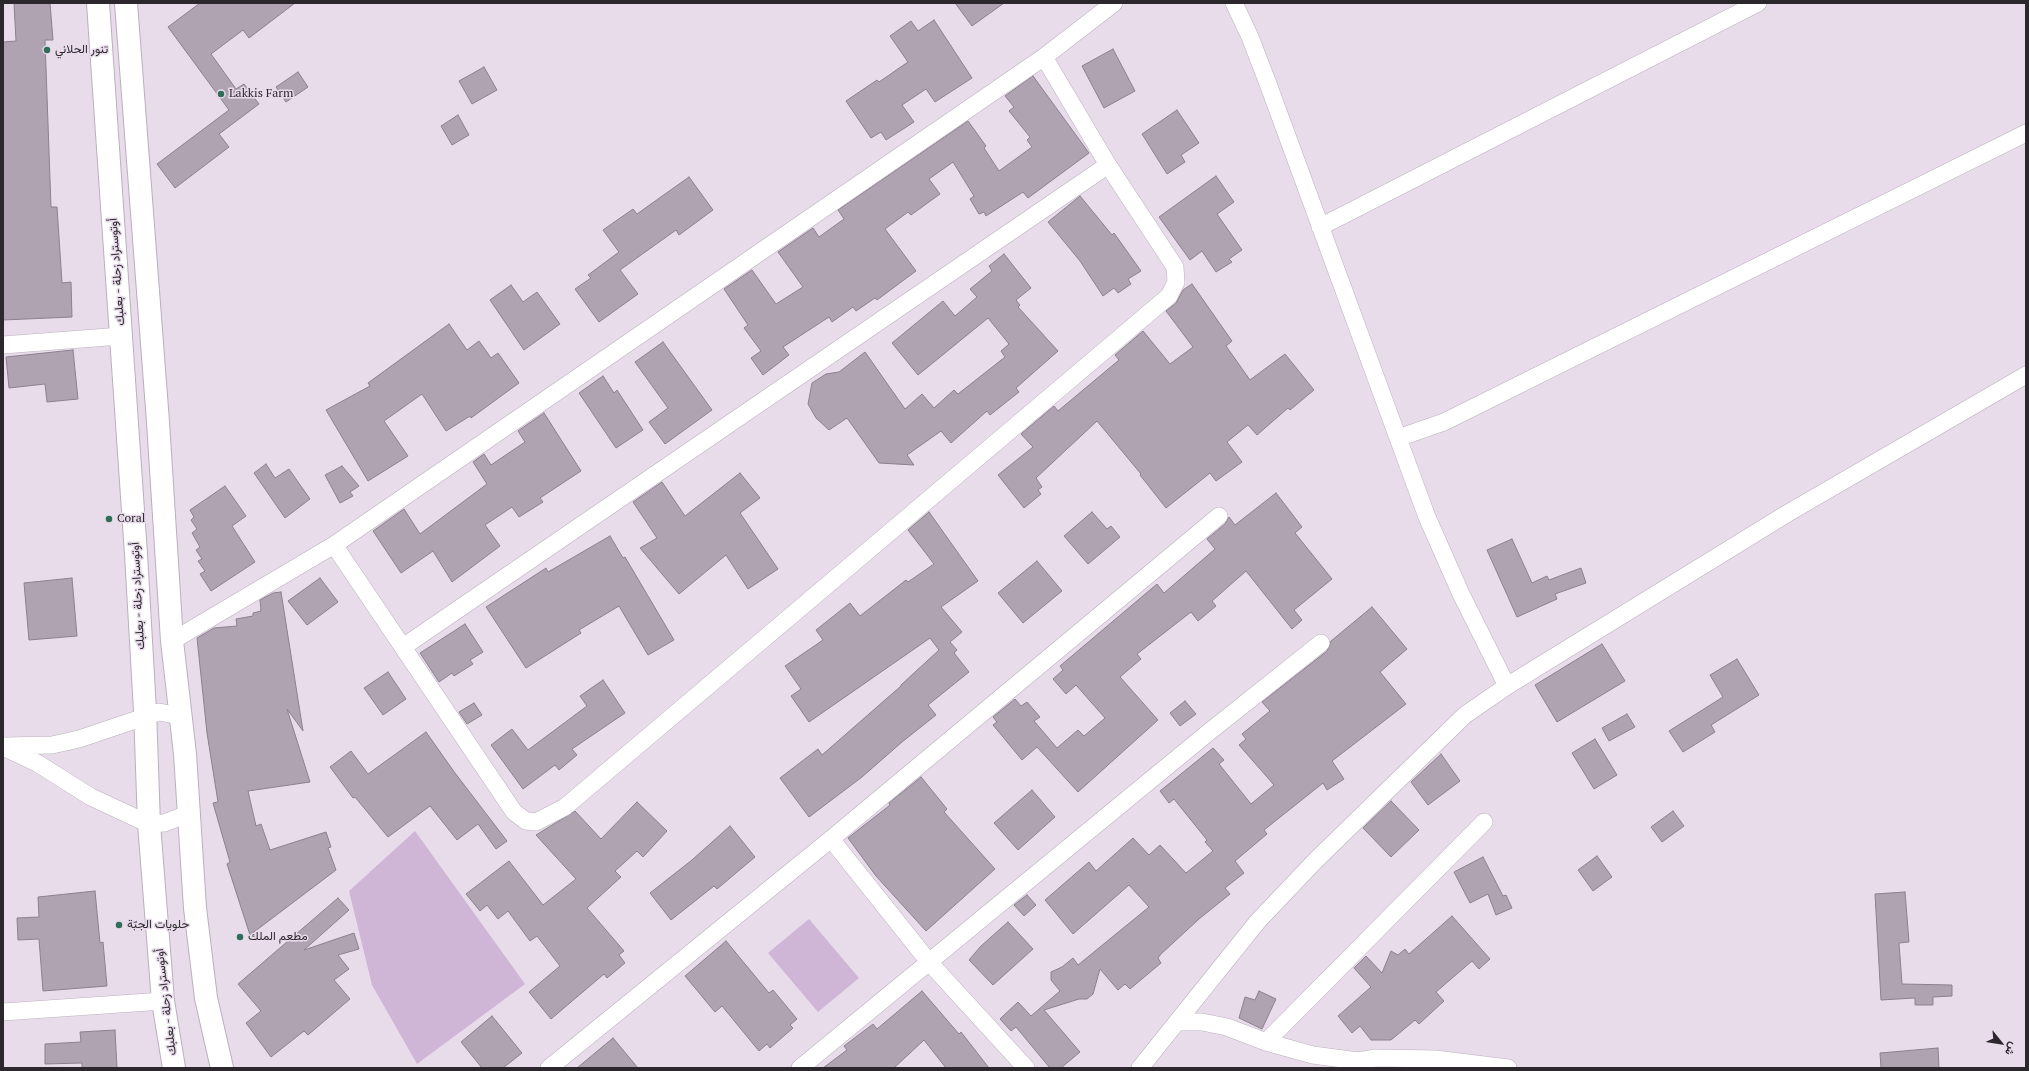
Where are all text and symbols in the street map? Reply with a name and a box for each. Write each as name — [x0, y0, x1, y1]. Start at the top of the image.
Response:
place label: تنور الحلاني — [55, 43, 108, 57]
marker: تنور الحلاني — [42, 45, 52, 55]
place label: Lakkis Farm — [229, 87, 293, 101]
marker: Lakkis Farm — [216, 89, 226, 99]
street label: أوتوستراد زحلة - بعلبك — [106, 218, 128, 326]
place label: Coral — [117, 512, 145, 526]
marker: Coral — [104, 514, 114, 524]
street label: أوتوستراد زحلة - بعلبك — [128, 542, 148, 650]
place label: حلويات الجبّة — [127, 918, 189, 932]
marker: حلويات الجبّة — [114, 920, 124, 930]
place label: مطعم الملك — [248, 930, 308, 944]
marker: مطعم الملك — [235, 932, 245, 942]
street label: أوتوستراد زحلة - بعلبك — [152, 948, 180, 1056]
north arrow — [1981, 1023, 2021, 1063]
text: ش — [2002, 1040, 2021, 1058]

